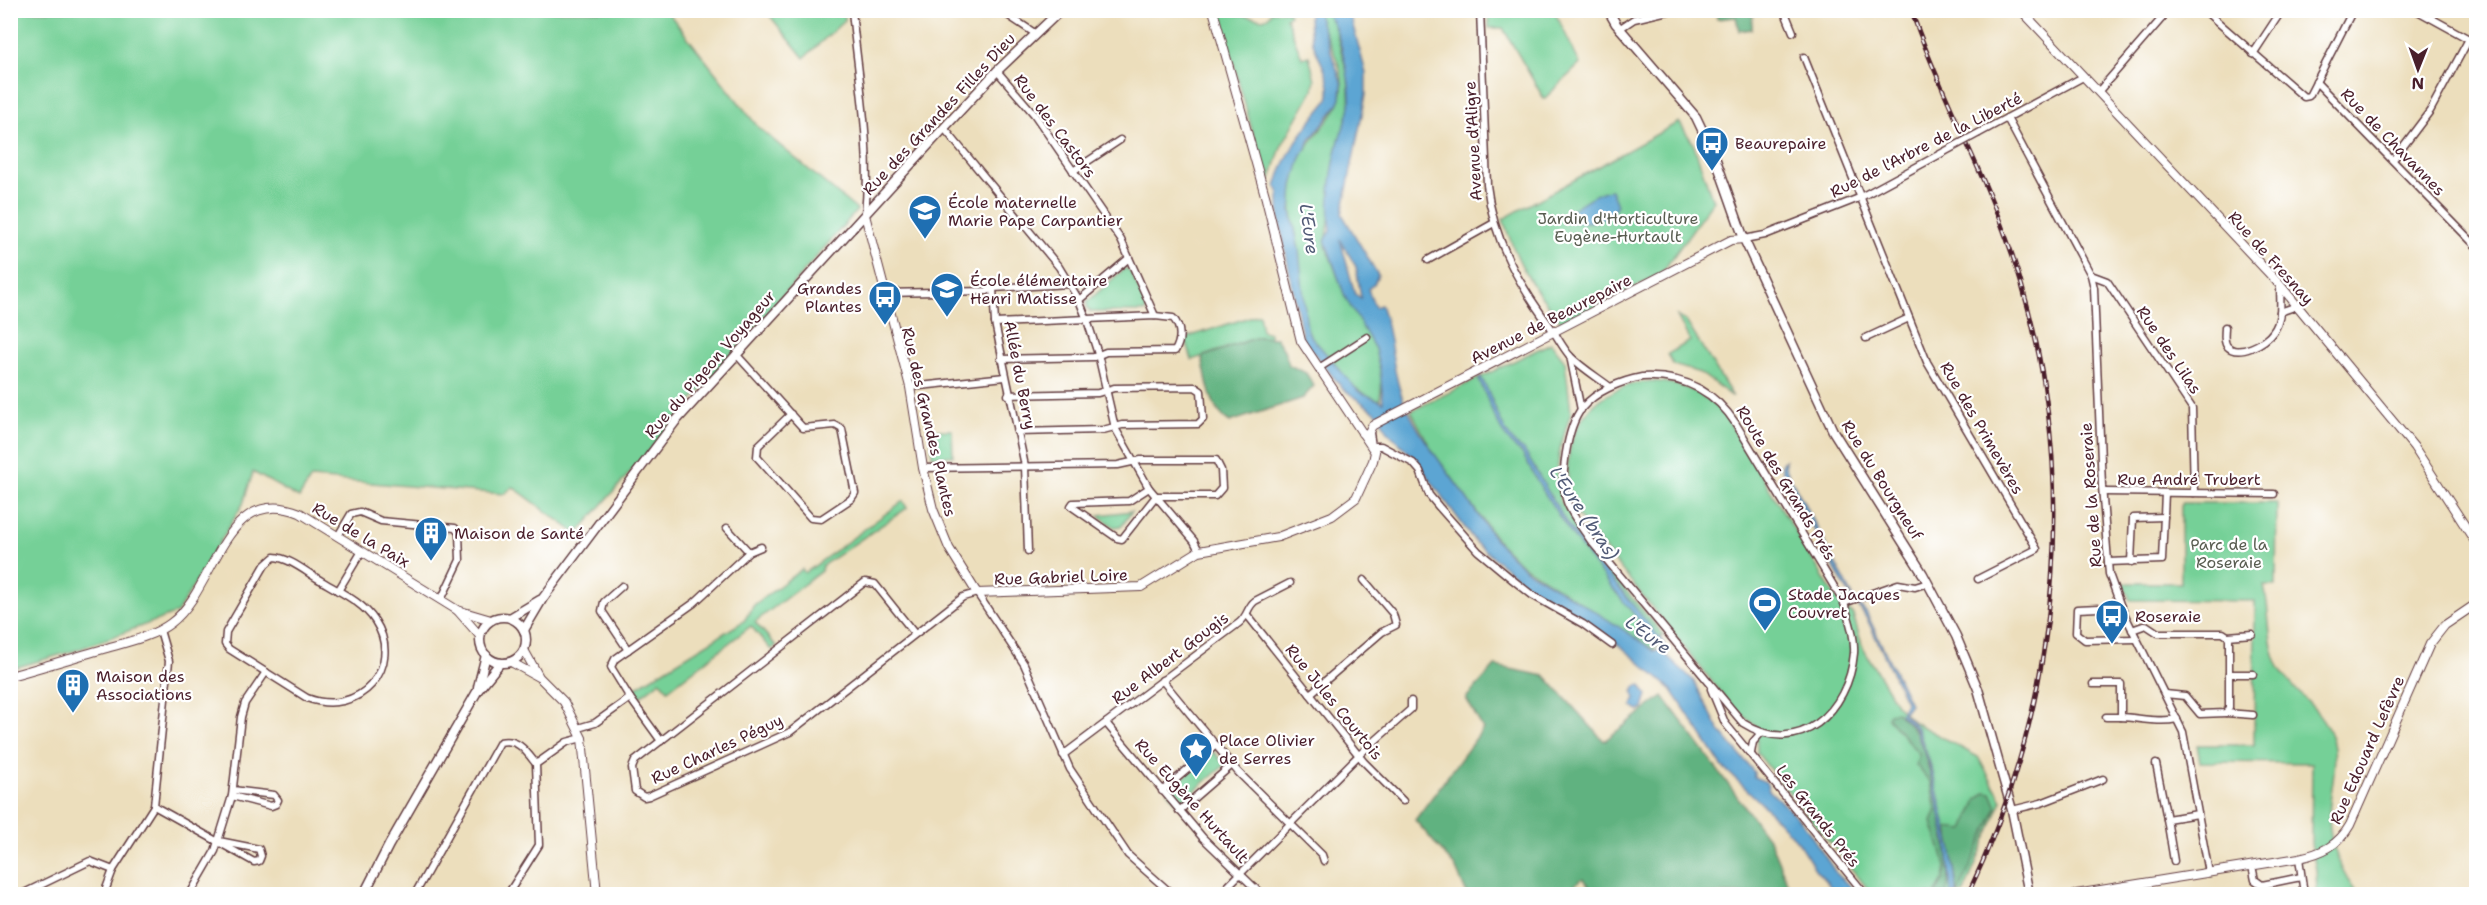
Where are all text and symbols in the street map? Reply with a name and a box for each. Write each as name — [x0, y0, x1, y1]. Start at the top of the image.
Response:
street label: Rue des Grandes Filles Dieu — [858, 28, 1020, 200]
north arrow — [2388, 39, 2448, 99]
street label: Rue des Castors — [1009, 70, 1101, 182]
text: N — [2411, 73, 2424, 94]
street label: Avenue d'Aligre — [1459, 81, 1487, 201]
street label: Rue de Chavannes — [2336, 84, 2450, 200]
street label: Rue de l'Arbre de la Liberté — [1827, 87, 2025, 203]
bus stop icon: Beaurepaire — [1694, 125, 1730, 172]
place label: Beaurepaire — [1735, 133, 1827, 154]
place label: École maternelle Marie Pape Carpantier — [948, 192, 1123, 231]
school or university icon: École maternelle Marie Pape Carpantier — [907, 193, 943, 240]
water label: L'Eure — [1294, 202, 1324, 256]
street label: Rue de Fresnay — [2223, 207, 2319, 309]
park label: Jardin d'Horticulture Eugène-Hurtault — [1537, 208, 1699, 247]
street label: Avenue de Beaurepaire — [1467, 269, 1635, 369]
place label: École élémentaire Henri Matisse — [970, 270, 1107, 309]
school or university icon: École élémentaire Henri Matisse — [929, 271, 965, 318]
place label: Grandes Plantes — [797, 278, 862, 317]
bus stop icon: Grandes Plantes — [867, 279, 903, 326]
street label: Rue du Pigeon Voyageur — [640, 286, 780, 442]
street label: Rue des Lilas — [2132, 302, 2206, 398]
street label: Allée du Berry — [999, 319, 1041, 431]
street label: Rue des Grandes Plantes — [897, 325, 961, 519]
street label: Rue des Primevères — [1935, 358, 2029, 498]
street label: Route des Grands Prés — [1731, 402, 1841, 564]
street label: Rue du Bourgneuf — [1837, 416, 1928, 545]
street label: Rue de la Roseraie — [2075, 422, 2107, 568]
water label: L'Eure (bras) — [1544, 461, 1624, 565]
street label: Rue André Trubert — [2117, 469, 2261, 490]
street label: Rue de la Paix — [308, 498, 414, 572]
building icon: Maison de Santé — [413, 515, 449, 562]
place label: Maison de Santé — [454, 523, 584, 544]
park label: Parc de la Roseraie — [2190, 534, 2268, 573]
street label: Rue Gabriel Loire — [994, 564, 1128, 590]
place label: Stade Jacques Couvret — [1788, 584, 1900, 623]
sports icon: Stade Jacques Couvret — [1747, 585, 1783, 632]
bus stop icon: Roseraie — [2094, 598, 2130, 645]
place label: Roseraie — [2135, 606, 2201, 627]
street label: Rue Albert Gougis — [1107, 607, 1233, 709]
water label: L'Eure — [1620, 610, 1676, 660]
street label: Rue Jules Courtois — [1281, 640, 1387, 764]
place label: Maison des Associations — [96, 666, 192, 705]
building icon: Maison des Associations — [55, 667, 91, 714]
street label: Rue Edouard Lefèvre — [2325, 672, 2409, 828]
street label: Rue Charles Péguy — [648, 709, 786, 789]
place label: Place Olivier de Serres — [1219, 730, 1315, 769]
place icon: Place Olivier de Serres — [1178, 731, 1214, 778]
street label: Rue Eugène Hurtault — [1130, 734, 1254, 868]
street label: Les Grands Prés — [1771, 760, 1865, 872]

